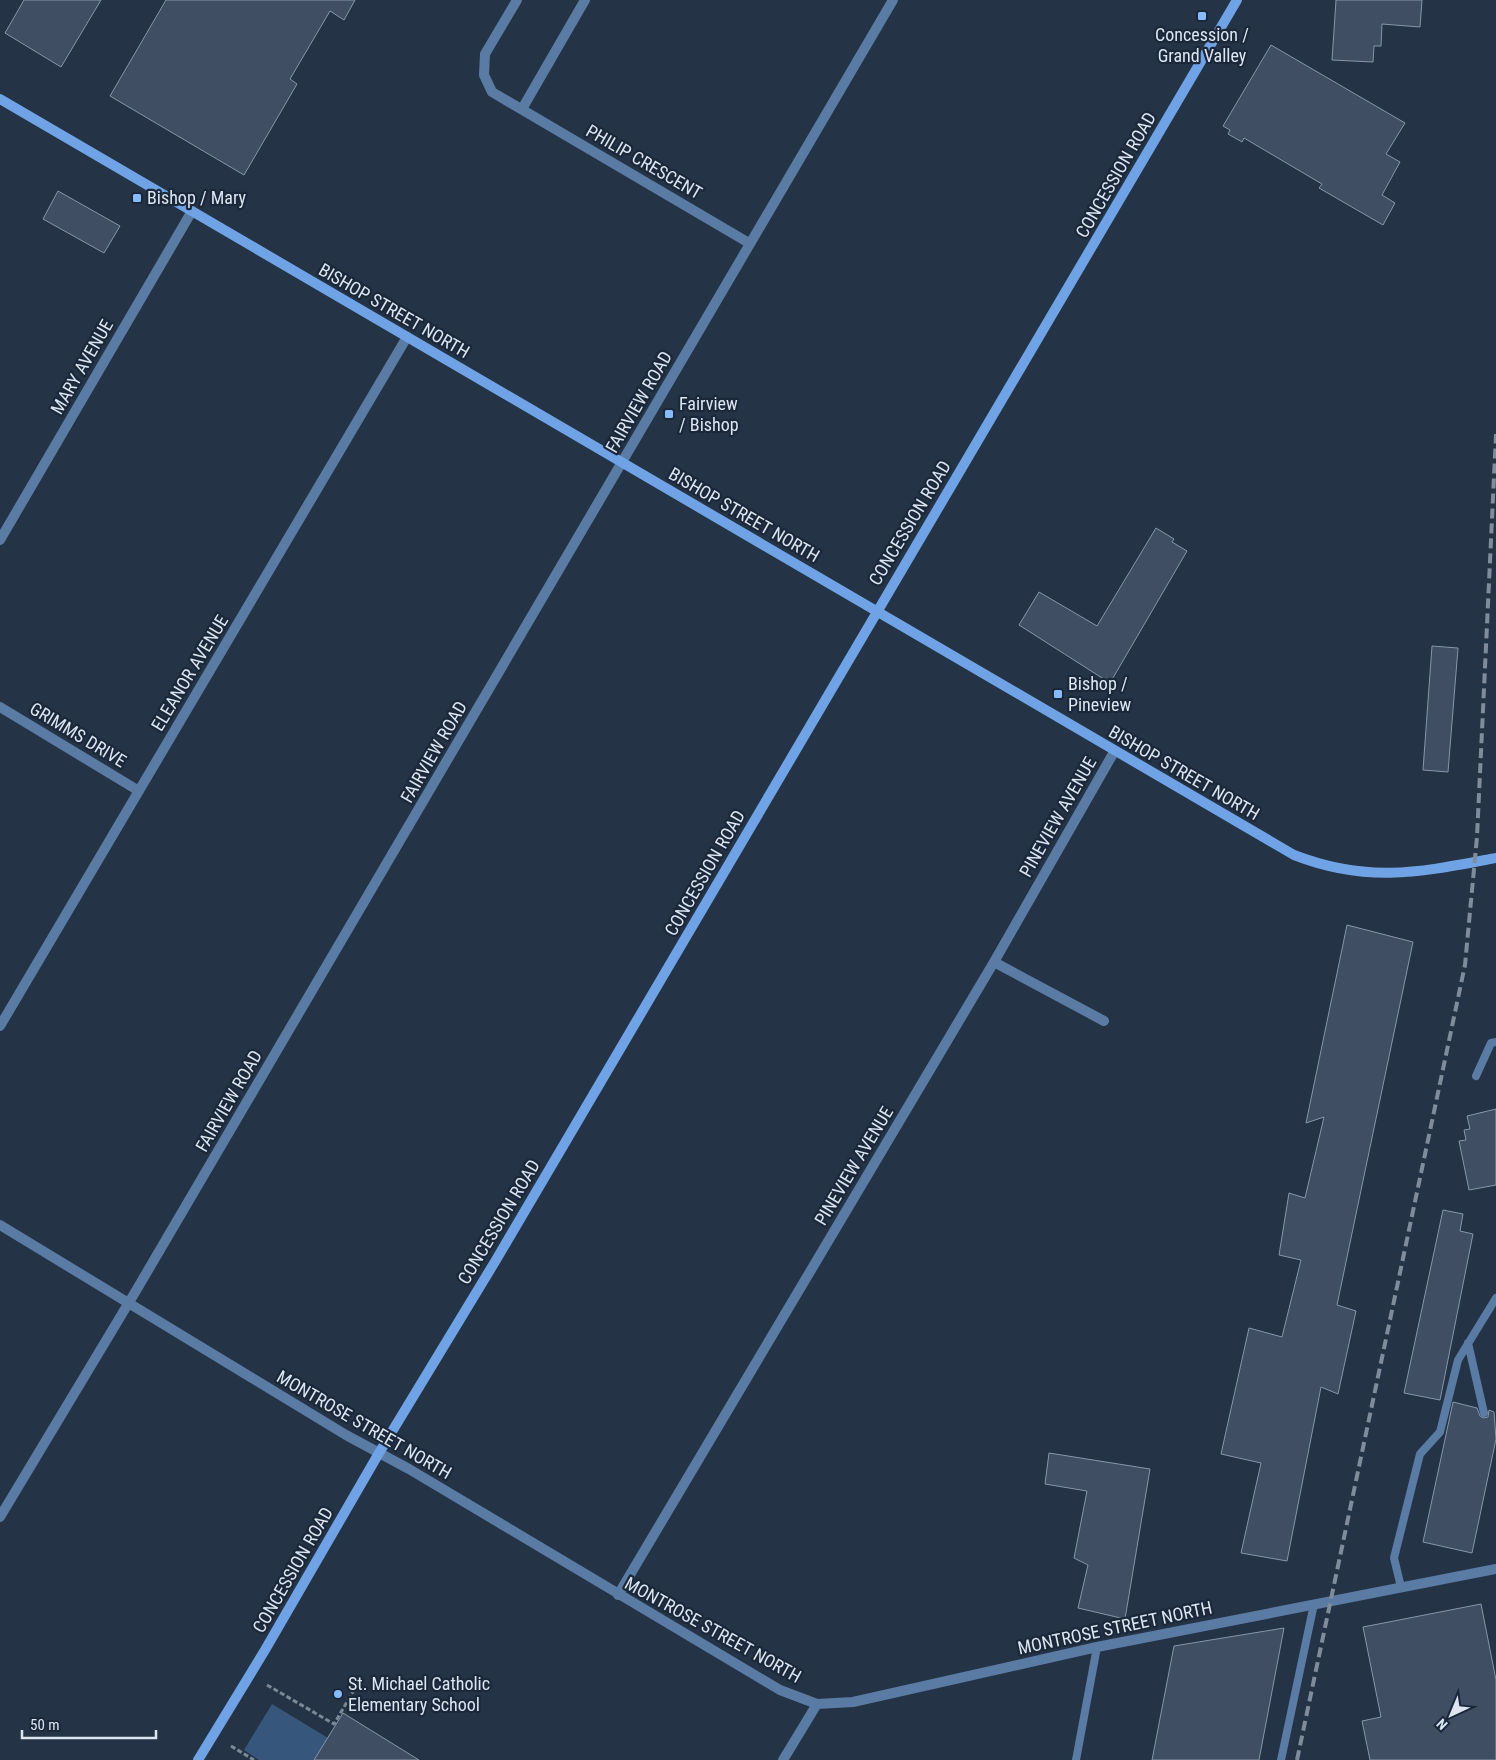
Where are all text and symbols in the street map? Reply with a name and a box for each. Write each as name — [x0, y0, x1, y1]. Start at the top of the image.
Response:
marker: Concession / Grand Valley — [1196, 10, 1208, 22]
place label: Concession / Grand Valley — [1155, 24, 1249, 66]
street label: CONCESSION ROAD — [1071, 108, 1160, 241]
street label: PHILIP CRESCENT — [583, 120, 706, 203]
place label: Bishop / Mary — [147, 187, 247, 208]
marker: Bishop / Mary — [131, 192, 143, 204]
street label: BISHOP STREET NORTH — [315, 259, 473, 362]
street label: MARY AVENUE — [46, 316, 117, 418]
street label: FAIRVIEW ROAD — [601, 347, 676, 456]
place label: Fairview / Bishop — [679, 393, 739, 435]
marker: Fairview / Bishop — [663, 408, 675, 420]
street label: CONCESSION ROAD — [864, 457, 955, 589]
street label: BISHOP STREET NORTH — [665, 463, 823, 566]
street label: ELEANOR AVENUE — [147, 611, 232, 734]
place label: Bishop / Pineview — [1068, 673, 1131, 715]
marker: Bishop / Pineview — [1052, 688, 1064, 700]
street label: FAIRVIEW ROAD — [396, 697, 471, 806]
street label: GRIMMS DRIVE — [26, 698, 130, 772]
street label: BISHOP STREET NORTH — [1105, 721, 1263, 824]
street label: PINEVIEW AVENUE — [1015, 753, 1100, 880]
street label: CONCESSION ROAD — [660, 806, 749, 939]
street label: FAIRVIEW ROAD — [191, 1046, 266, 1155]
street label: PINEVIEW AVENUE — [810, 1103, 897, 1229]
street label: CONCESSION ROAD — [453, 1156, 544, 1288]
street label: MONTROSE STREET NORTH — [273, 1366, 455, 1483]
street label: CONCESSION ROAD — [248, 1503, 337, 1636]
street label: MONTROSE STREET NORTH — [621, 1572, 805, 1687]
street label: MONTROSE STREET NORTH — [1016, 1597, 1214, 1658]
place label: St. Michael Catholic Elementary School — [348, 1673, 490, 1715]
marker: St. Michael Catholic Elementary School — [332, 1688, 344, 1700]
north arrow — [1426, 1690, 1476, 1740]
scale bar — [22, 1708, 156, 1740]
text: 50 m — [30, 1716, 60, 1734]
text: N — [1433, 1716, 1451, 1733]

